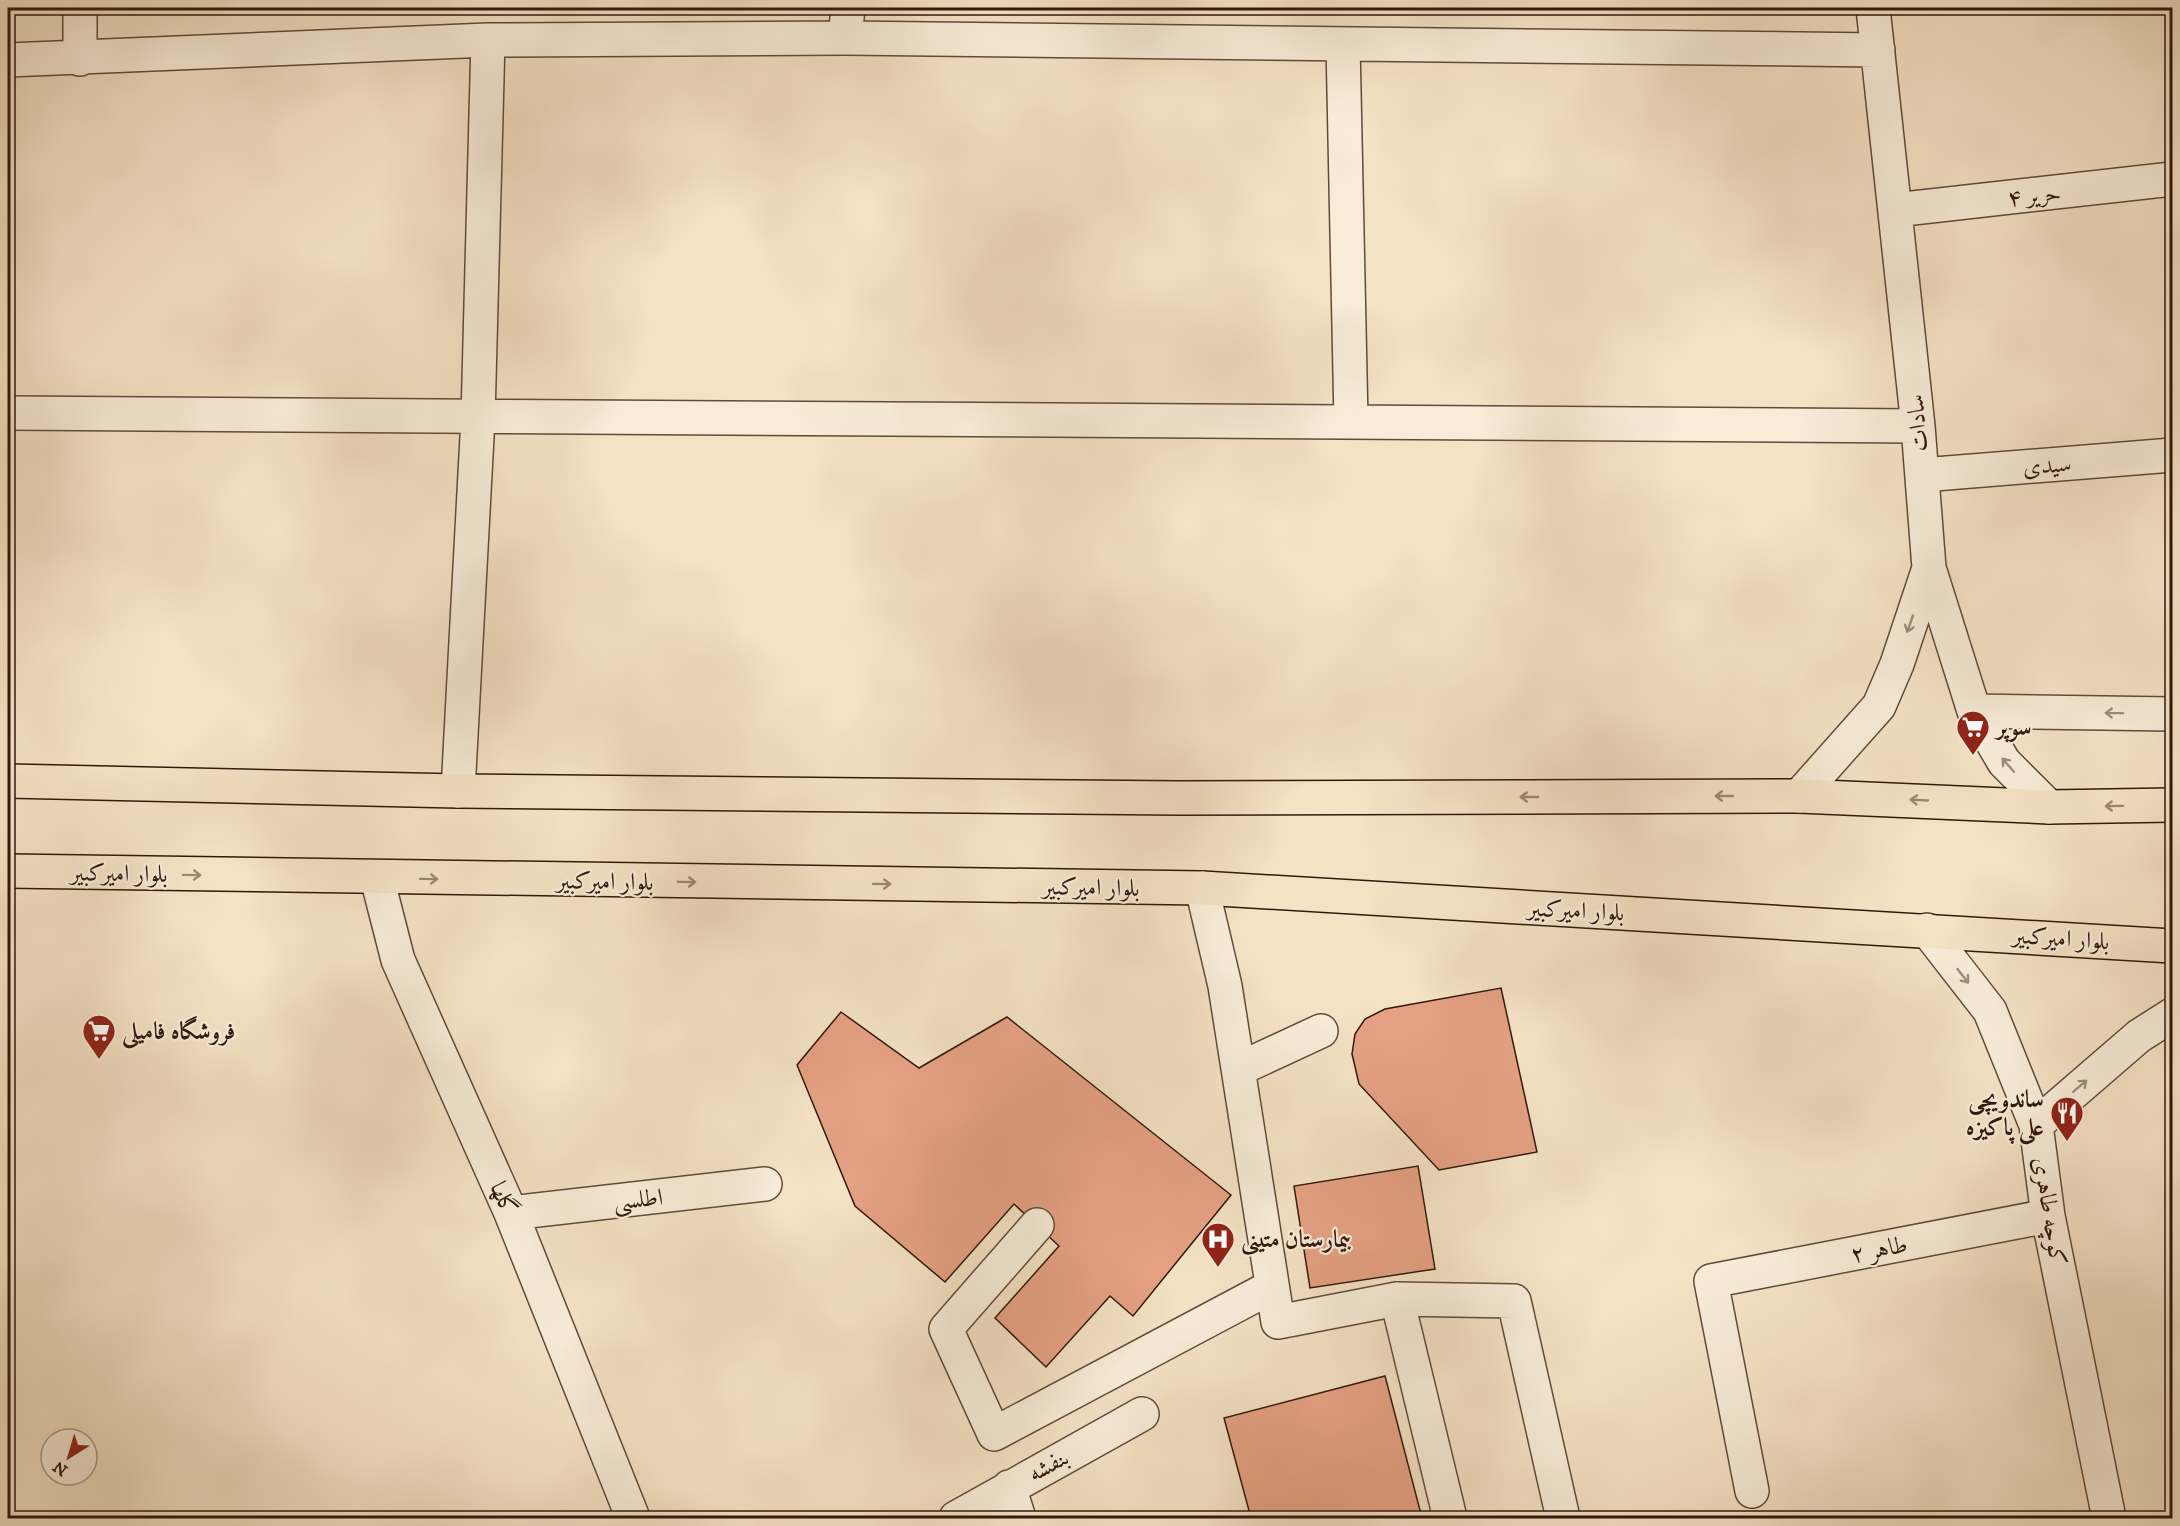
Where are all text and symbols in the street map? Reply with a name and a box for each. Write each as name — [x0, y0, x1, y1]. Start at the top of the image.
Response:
street label: حریر ۴ — [2006, 178, 2062, 214]
street label: سادات — [1901, 393, 1935, 453]
street label: سیدی — [2021, 449, 2073, 483]
one-way arrow — [1904, 614, 1915, 633]
one-way arrow — [2105, 707, 2125, 719]
supermarket icon: سوپر — [1955, 709, 1991, 756]
place label: سوپر — [1993, 713, 2032, 743]
one-way arrow — [2001, 758, 2015, 773]
one-way arrow — [1715, 790, 1735, 802]
one-way arrow — [1520, 791, 1540, 803]
one-way arrow — [1910, 795, 1930, 806]
one-way arrow — [2105, 800, 2125, 812]
street label: بلوار امیرکبیر — [67, 858, 168, 890]
street label: بلوار امیرکبیر — [553, 866, 654, 898]
one-way arrow — [181, 869, 201, 880]
street label: بلوار امیرکبیر — [1039, 872, 1140, 904]
one-way arrow — [418, 873, 438, 884]
one-way arrow — [676, 876, 696, 888]
one-way arrow — [871, 878, 891, 890]
street label: بلوار امیرکبیر — [1524, 893, 1625, 929]
street label: بلوار امیرکبیر — [2008, 920, 2111, 957]
one-way arrow — [1956, 968, 1969, 984]
supermarket icon: فروشگاه فامیلی — [81, 1013, 117, 1060]
place label: فروشگاه فامیلی — [121, 1015, 235, 1050]
one-way arrow — [2072, 1080, 2088, 1094]
place label: ساندویچی علی پاکیزه — [1966, 1085, 2044, 1146]
restaurant icon: ساندویچی علی پاکیزه — [2049, 1095, 2085, 1142]
street label: کوچه طاهری — [2025, 1155, 2072, 1268]
street label: گلها — [483, 1177, 525, 1220]
street label: اطلسی — [612, 1182, 665, 1219]
hospital icon: بیمارستان متینی — [1200, 1221, 1236, 1268]
place label: بیمارستان متینی — [1241, 1225, 1351, 1256]
street label: طاهر ۲ — [1848, 1230, 1910, 1270]
north arrow — [39, 1427, 99, 1487]
street label: بنفشه — [1023, 1443, 1074, 1489]
text: N — [49, 1456, 72, 1480]

